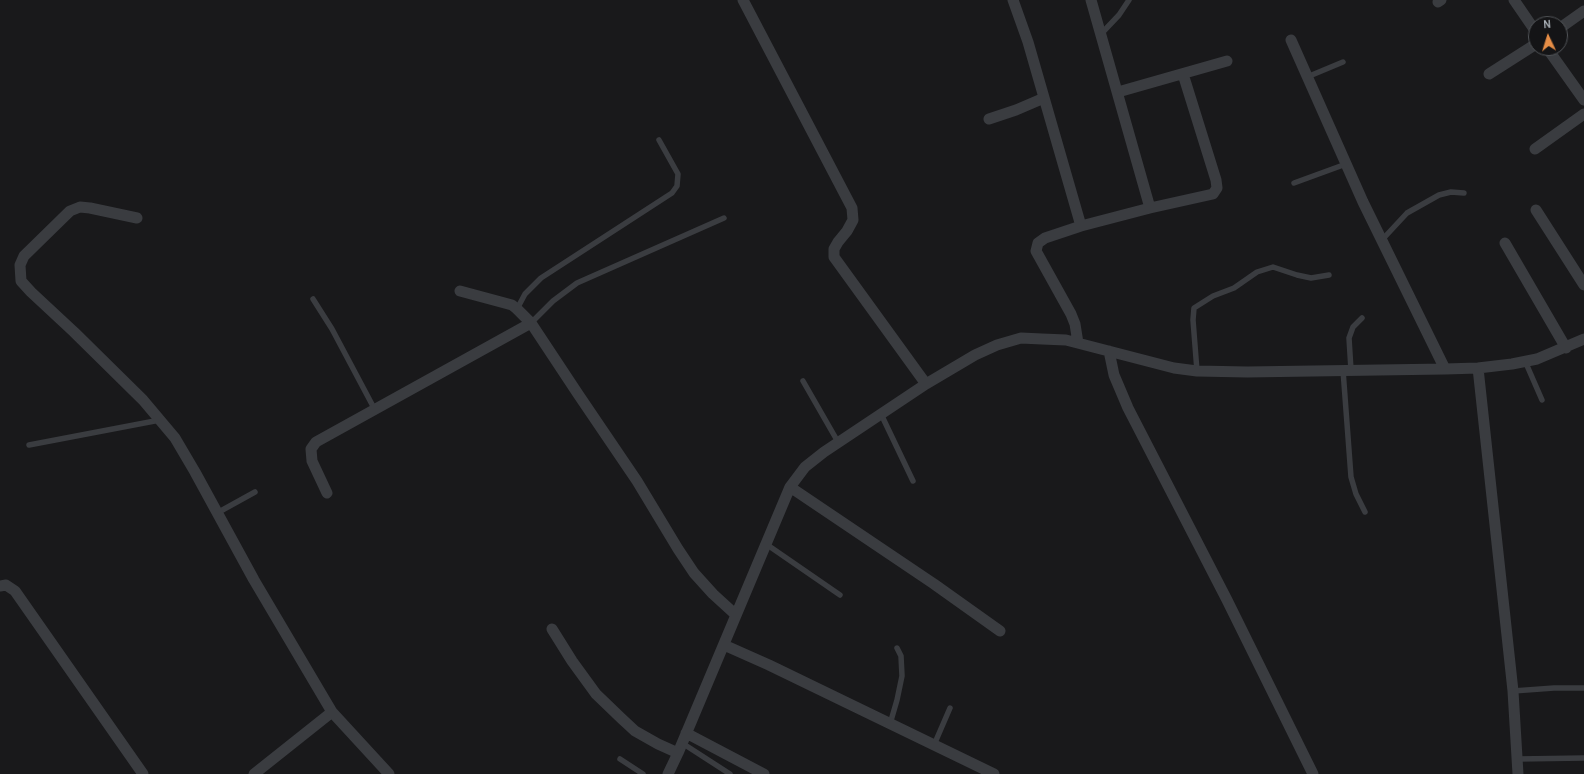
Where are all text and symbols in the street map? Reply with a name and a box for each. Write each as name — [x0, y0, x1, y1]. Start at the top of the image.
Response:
north arrow — [1528, 16, 1568, 56]
text: N — [1543, 18, 1552, 31]

